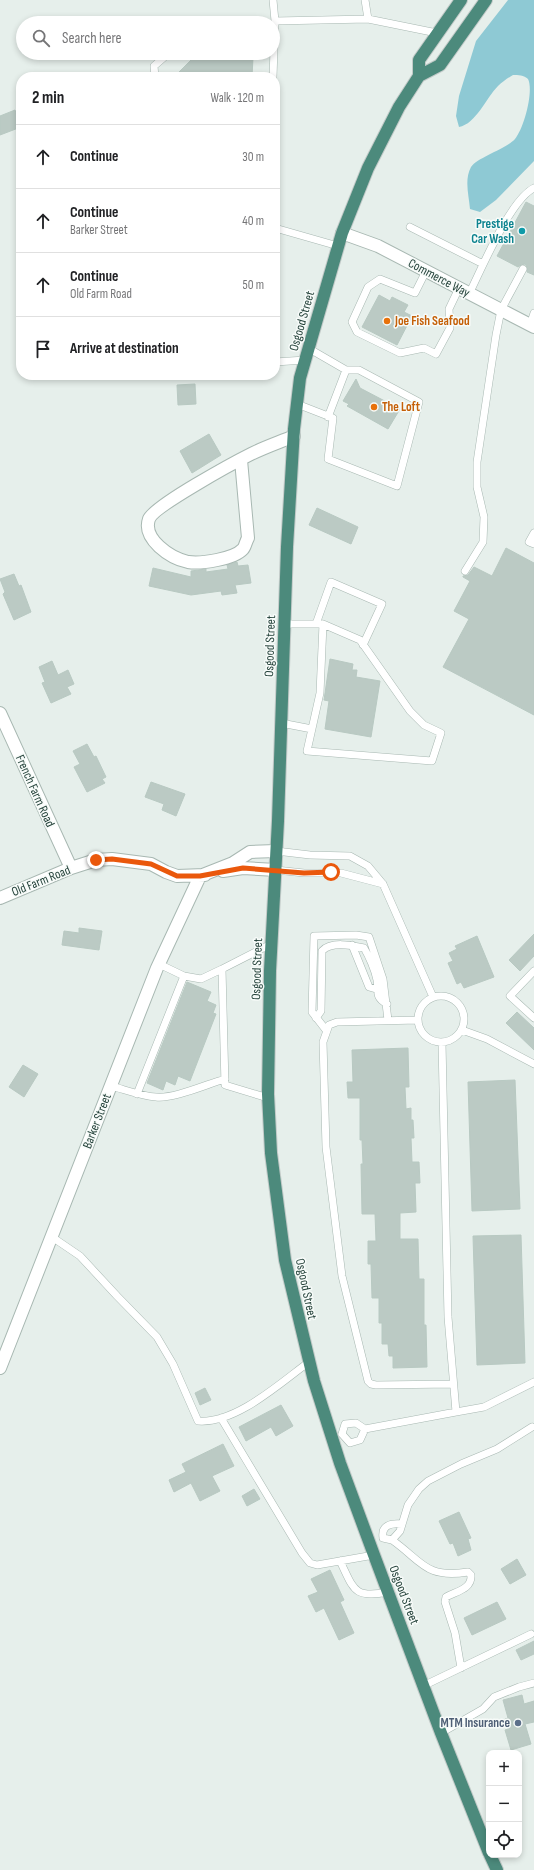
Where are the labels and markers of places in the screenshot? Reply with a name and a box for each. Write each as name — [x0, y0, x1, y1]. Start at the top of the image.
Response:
place label: Prestige Car Wash — [471, 216, 514, 247]
marker: Prestige Car Wash — [517, 226, 527, 236]
place label: Joe Fish Seafood — [394, 313, 470, 329]
marker: Joe Fish Seafood — [382, 316, 392, 326]
place label: The Loft — [382, 399, 421, 415]
marker: The Loft — [369, 402, 379, 412]
place label: MTM Insurance — [441, 1715, 510, 1731]
marker: MTM Insurance — [513, 1718, 523, 1728]

